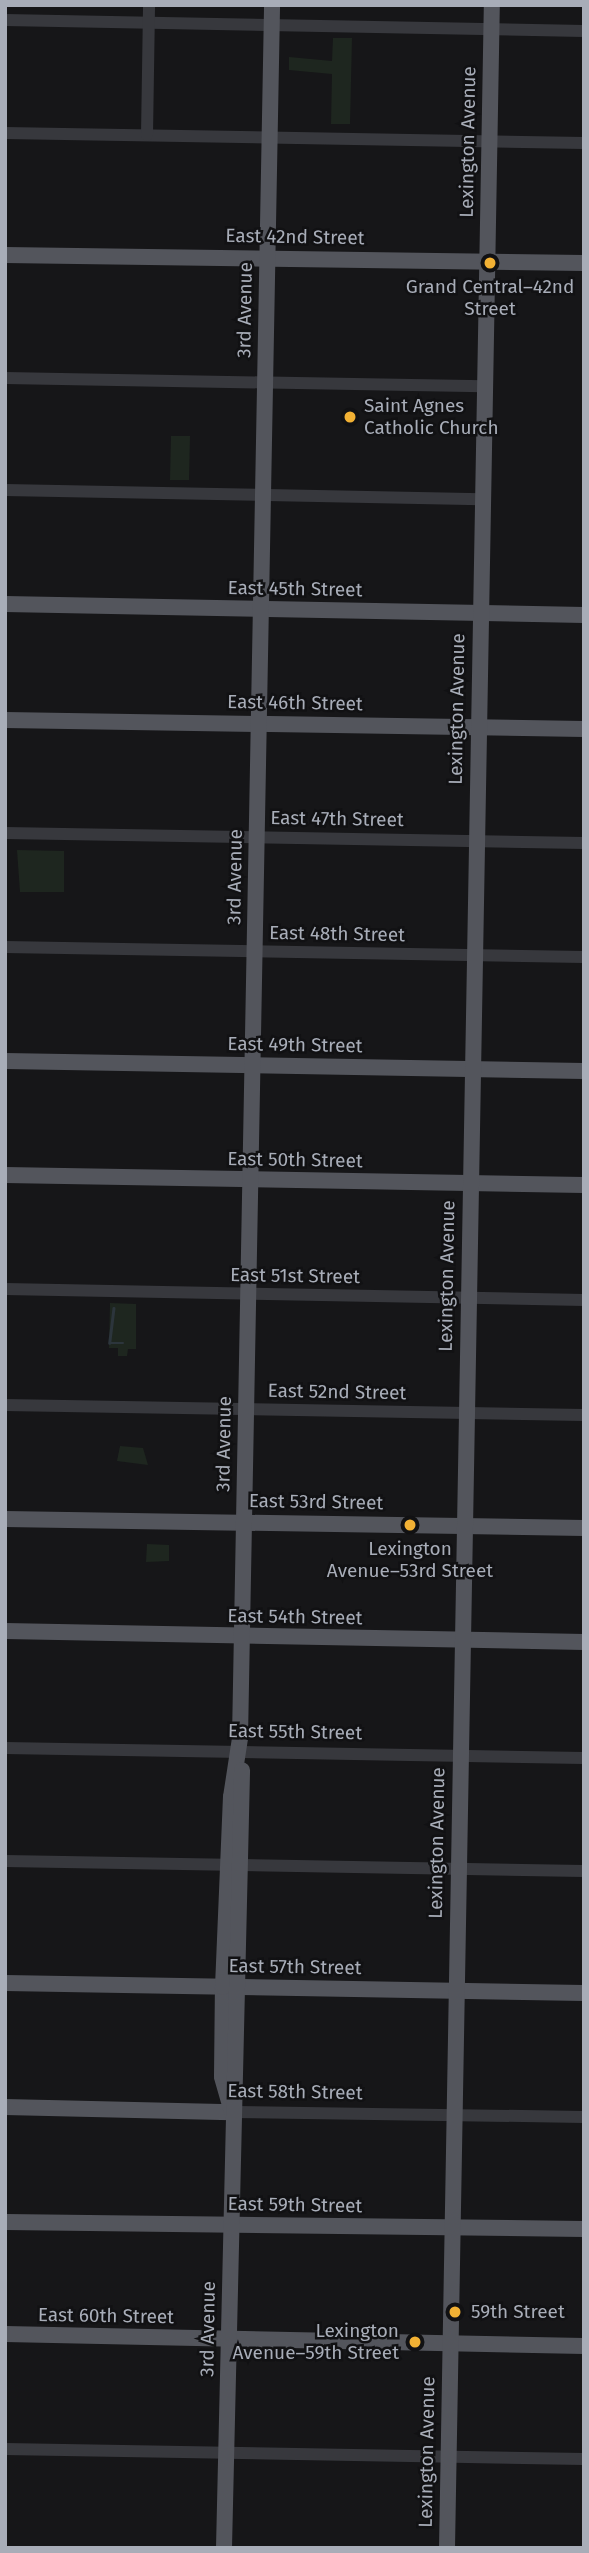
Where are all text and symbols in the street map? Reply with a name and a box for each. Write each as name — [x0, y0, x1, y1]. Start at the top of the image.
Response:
street label: Lexington Avenue — [455, 66, 481, 218]
street label: East 42nd Street — [225, 224, 365, 250]
marker: Grand Central–42nd Street — [480, 253, 500, 273]
street label: 3rd Avenue — [233, 262, 257, 358]
place label: Grand Central–42nd Street — [406, 276, 574, 320]
place label: Saint Agnes Catholic Church — [364, 395, 499, 439]
marker: Saint Agnes Catholic Church — [342, 409, 358, 425]
street label: East 45th Street — [227, 576, 363, 602]
street label: Lexington Avenue — [444, 633, 470, 785]
street label: East 46th Street — [227, 690, 363, 716]
street label: East 47th Street — [270, 806, 404, 832]
street label: 3rd Avenue — [223, 829, 247, 925]
street label: East 48th Street — [269, 921, 405, 947]
street label: East 49th Street — [227, 1032, 363, 1058]
street label: East 50th Street — [227, 1147, 363, 1173]
street label: Lexington Avenue — [434, 1200, 460, 1352]
street label: East 51st Street — [230, 1263, 360, 1289]
street label: East 52nd Street — [267, 1379, 407, 1405]
street label: 3rd Avenue — [212, 1396, 236, 1492]
street label: East 53rd Street — [249, 1489, 383, 1515]
marker: Lexington Avenue–53rd Street — [400, 1515, 420, 1535]
place label: Lexington Avenue–53rd Street — [327, 1538, 493, 1582]
street label: East 54th Street — [227, 1604, 363, 1630]
street label: East 55th Street — [228, 1719, 362, 1745]
street label: Lexington Avenue — [424, 1767, 450, 1919]
street label: East 57th Street — [228, 1954, 362, 1980]
street label: East 58th Street — [227, 2079, 363, 2105]
street label: East 59th Street — [227, 2192, 363, 2218]
street label: 3rd Avenue — [196, 2281, 220, 2377]
place label: 59th Street — [471, 2301, 565, 2323]
marker: 59th Street — [445, 2302, 465, 2322]
street label: East 60th Street — [38, 2303, 174, 2329]
place label: Lexington Avenue–59th Street — [232, 2320, 399, 2364]
marker: Lexington Avenue–59th Street — [405, 2332, 425, 2352]
street label: Lexington Avenue — [414, 2376, 440, 2528]

